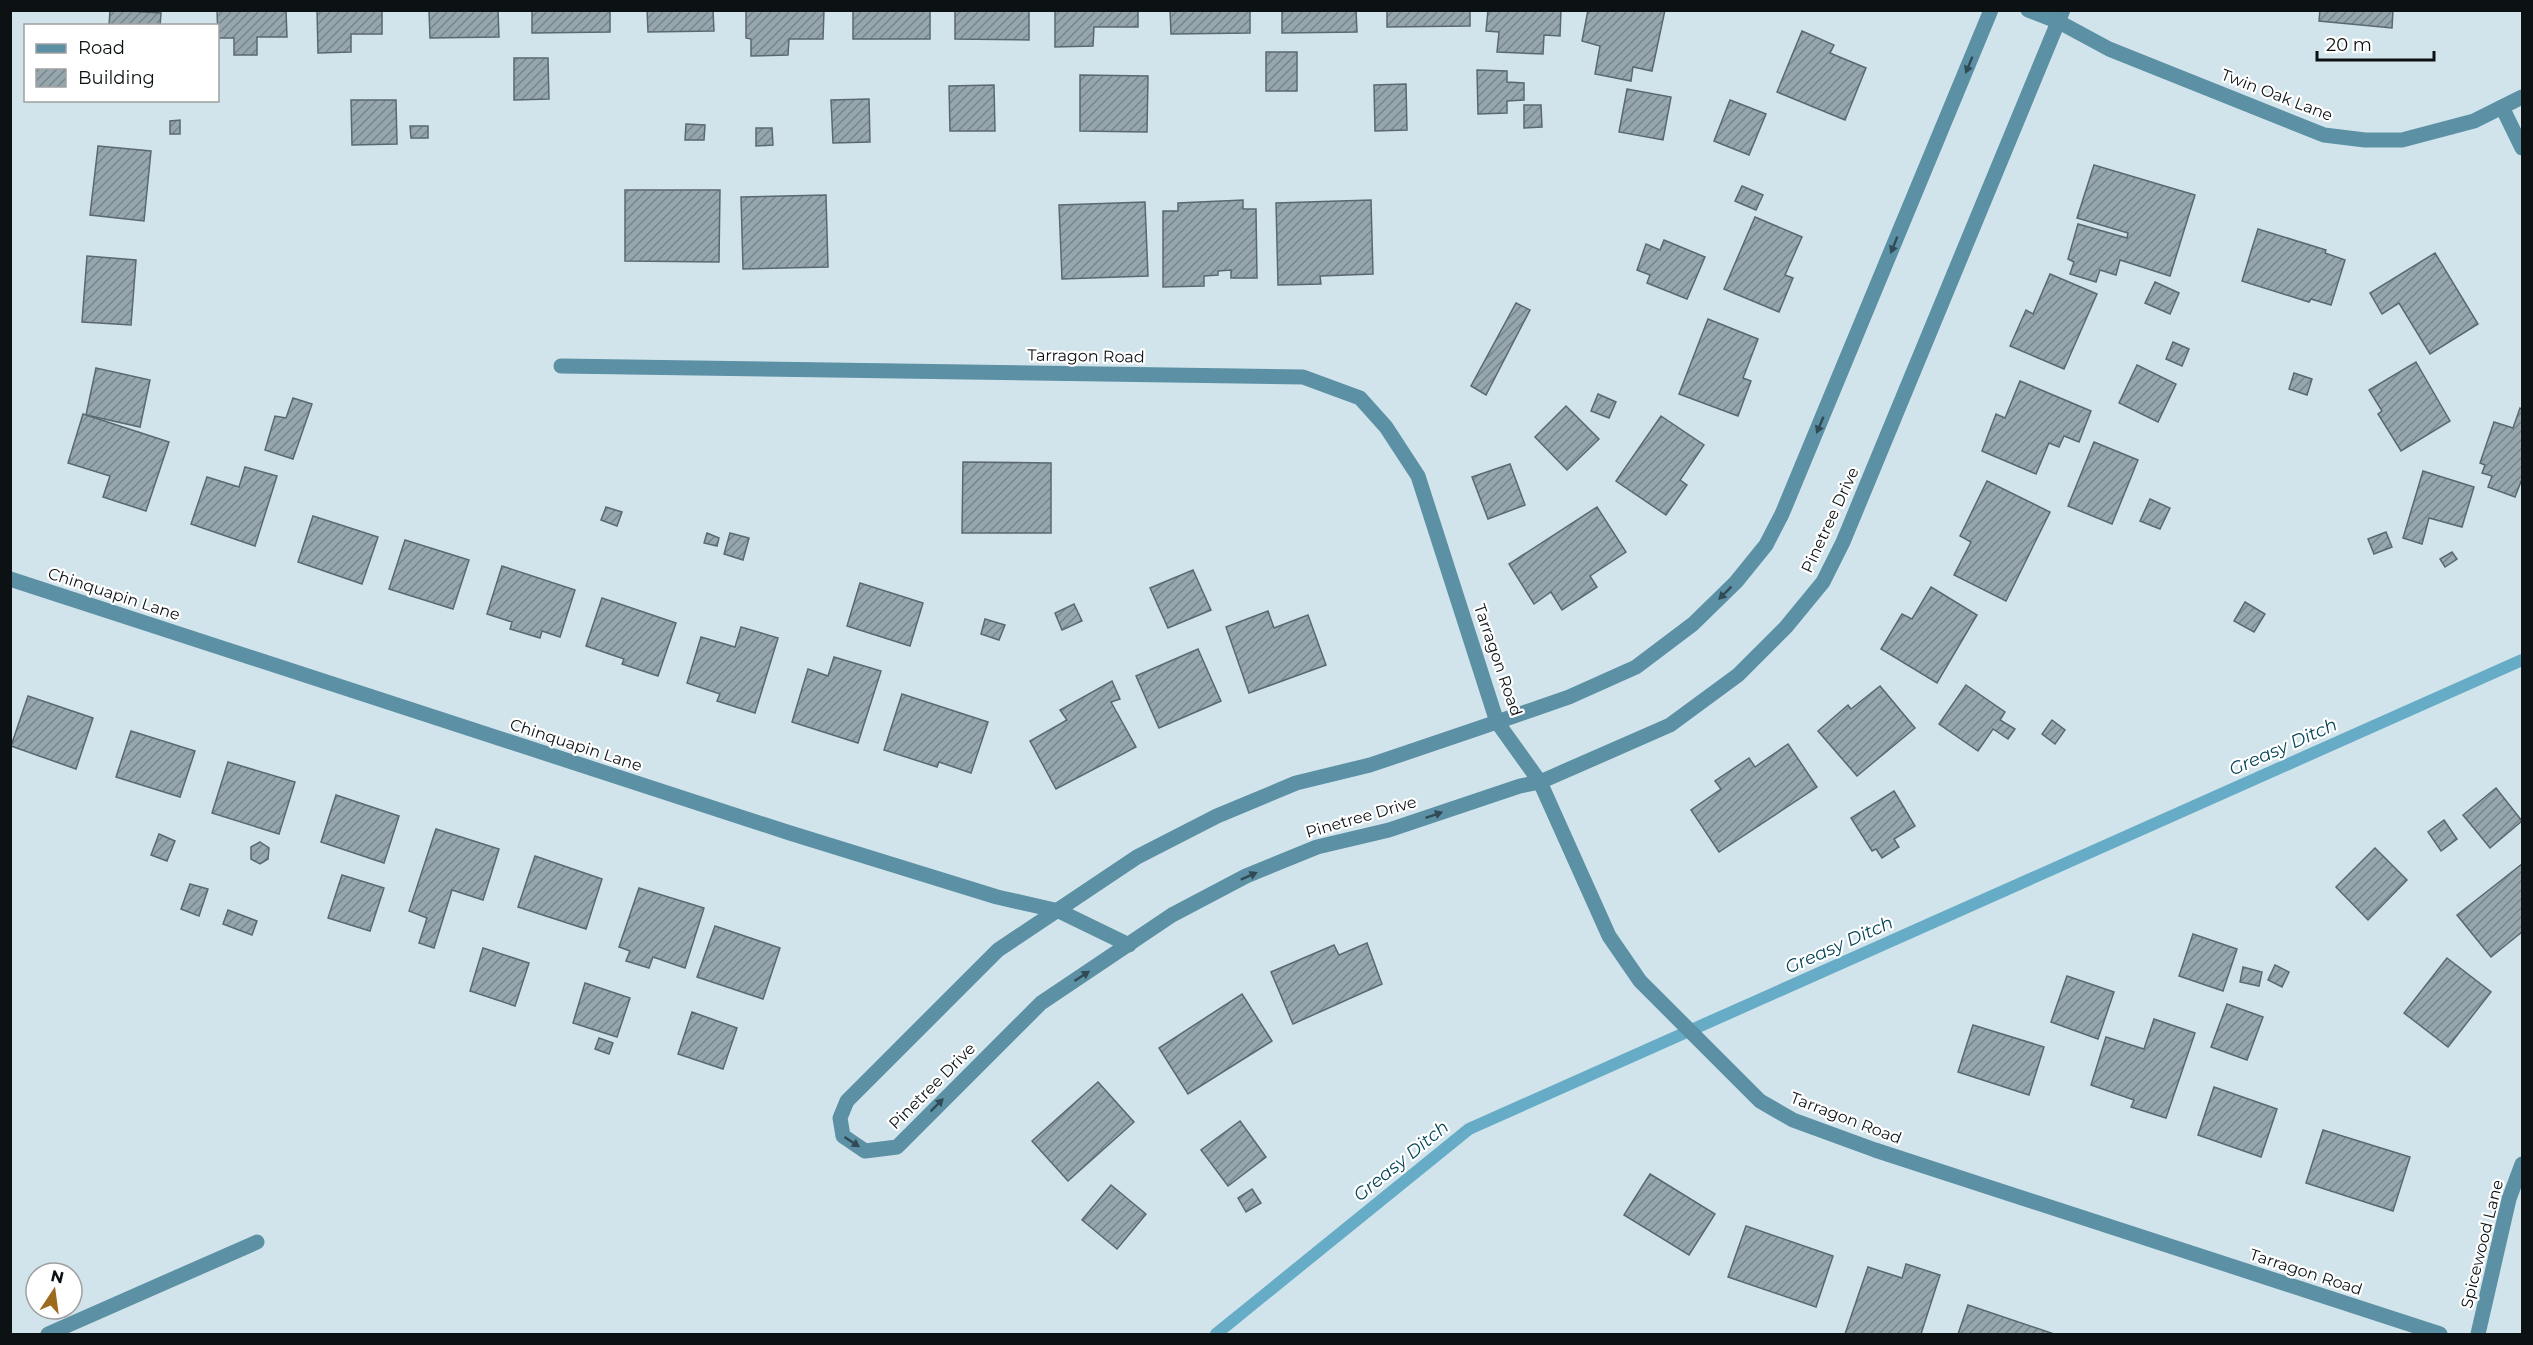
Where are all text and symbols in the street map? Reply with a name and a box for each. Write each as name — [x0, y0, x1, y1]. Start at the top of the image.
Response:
legend — [24, 24, 219, 102]
scale bar — [2317, 24, 2434, 62]
text: 20 m — [2326, 34, 2372, 56]
text: Road — [78, 37, 125, 59]
one-way arrow — [1964, 56, 1974, 74]
street label: Twin Oak Lane — [2219, 65, 2335, 125]
text: Building — [78, 67, 155, 89]
one-way arrow — [1889, 236, 1899, 254]
street label: Tarragon Road — [1027, 345, 1145, 367]
one-way arrow — [1815, 416, 1824, 434]
street label: Pinetree Drive — [1797, 464, 1863, 576]
street label: Chinquapin Lane — [46, 564, 182, 624]
one-way arrow — [1717, 586, 1732, 600]
street label: Tarragon Road — [1470, 601, 1526, 719]
water label: Greasy Ditch — [2225, 713, 2341, 781]
street label: Chinquapin Lane — [508, 715, 644, 775]
street label: Pinetree Drive — [1303, 792, 1419, 842]
one-way arrow — [1425, 810, 1443, 819]
one-way arrow — [1240, 871, 1257, 880]
water label: Greasy Ditch — [1781, 911, 1897, 979]
one-way arrow — [1074, 971, 1090, 982]
street label: Pinetree Drive — [885, 1039, 979, 1133]
street label: Tarragon Road — [1788, 1088, 1904, 1148]
one-way arrow — [929, 1098, 943, 1112]
water label: Greasy Ditch — [1349, 1116, 1453, 1206]
one-way arrow — [843, 1136, 859, 1148]
street label: Spicewood Lane — [2457, 1178, 2507, 1310]
street label: Tarragon Road — [2247, 1245, 2365, 1299]
north arrow — [24, 1261, 84, 1321]
text: N — [49, 1266, 66, 1288]

